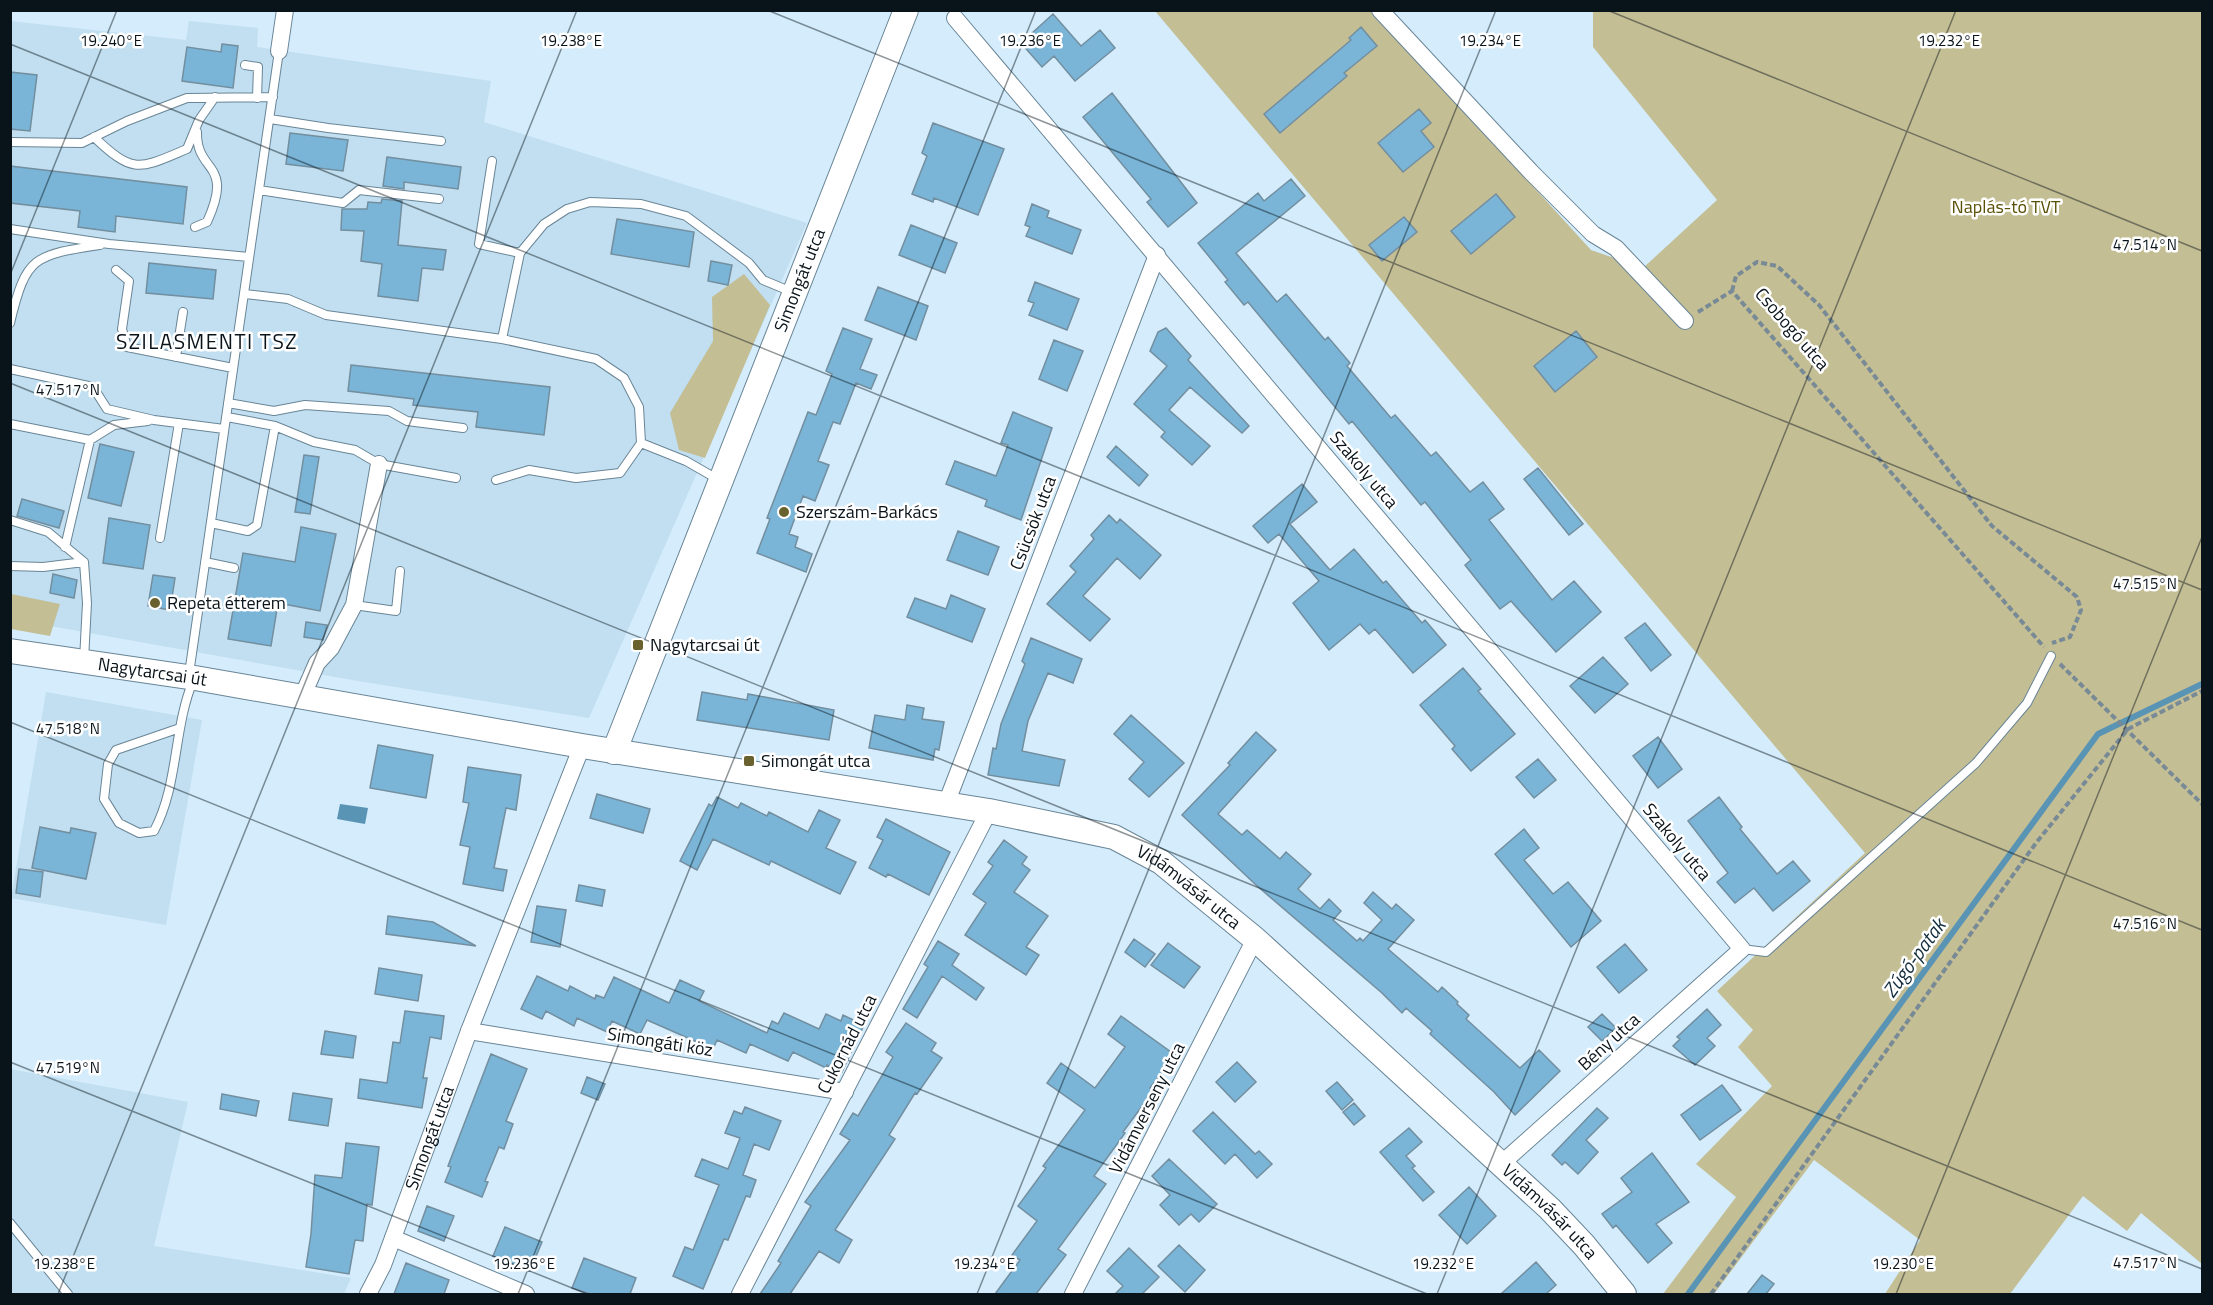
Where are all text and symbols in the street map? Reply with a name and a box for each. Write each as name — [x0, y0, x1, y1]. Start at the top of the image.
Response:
text: 19.240°E — [80, 29, 142, 52]
text: 19.238°E — [540, 29, 602, 52]
text: 19.236°E — [999, 29, 1061, 52]
text: 19.234°E — [1459, 29, 1521, 52]
text: 19.232°E — [1918, 29, 1980, 52]
park label: Naplás-tó TVT — [1952, 193, 2061, 220]
street label: Simongát utca — [767, 224, 832, 336]
text: 47.514°N — [2113, 233, 2177, 256]
street label: Csobogó utca — [1749, 281, 1836, 376]
district label: SZILASMENTI TSZ — [116, 325, 298, 357]
text: 47.517°N — [36, 378, 100, 401]
street label: Szakoly utca — [1324, 425, 1405, 514]
street label: Csücsök utca — [1002, 472, 1063, 574]
place label: Szerszám-Barkács — [796, 498, 938, 525]
marker: Szerszám-Barkács — [777, 505, 791, 519]
text: 47.515°N — [2113, 572, 2177, 595]
place label: Repeta étterem — [167, 589, 286, 616]
marker: Repeta étterem — [148, 596, 162, 610]
place label: Nagytarcsai út — [650, 631, 760, 658]
marker: Nagytarcsai út — [631, 638, 645, 652]
street label: Nagytarcsai út — [96, 650, 210, 693]
text: 47.518°N — [36, 717, 100, 740]
place label: Simongát utca — [761, 747, 870, 774]
marker: Simongát utca — [742, 754, 756, 768]
street label: Szakoly utca — [1637, 797, 1718, 886]
street label: Vidámvásár utca — [1132, 837, 1247, 935]
water label: Zúgó-patak — [1874, 910, 1954, 1004]
text: 47.516°N — [2113, 912, 2177, 935]
street label: Cukornád utca — [810, 989, 883, 1098]
street label: Bény utca — [1572, 1006, 1646, 1077]
street label: Simongáti köz — [605, 1020, 715, 1063]
street label: Vidámverseny utca — [1102, 1037, 1191, 1178]
text: 47.519°N — [36, 1056, 100, 1079]
street label: Simongát utca — [398, 1082, 461, 1194]
street label: Vidámvásár utca — [1496, 1157, 1604, 1265]
text: 47.517°N — [2113, 1251, 2177, 1274]
text: 19.238°E — [33, 1252, 95, 1275]
text: 19.236°E — [493, 1252, 555, 1275]
text: 19.234°E — [953, 1252, 1015, 1275]
text: 19.232°E — [1412, 1252, 1474, 1275]
text: 19.230°E — [1872, 1252, 1934, 1275]

